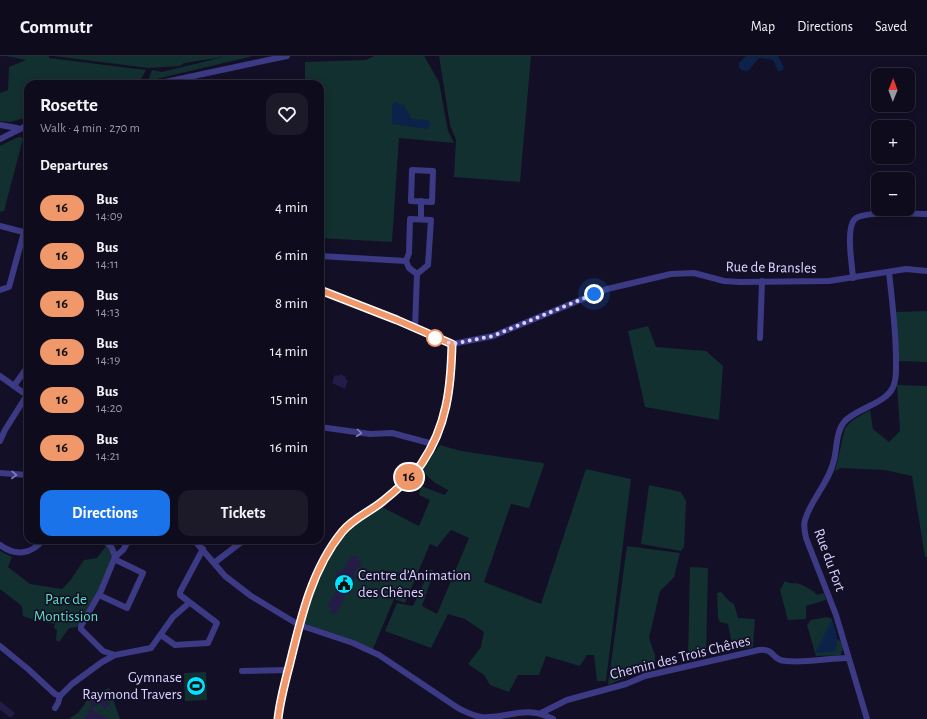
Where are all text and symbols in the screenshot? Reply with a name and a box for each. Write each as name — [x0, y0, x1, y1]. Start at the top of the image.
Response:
text: Commutr — [20, 18, 92, 37]
text: Map — [751, 20, 775, 34]
text: Directions — [797, 20, 853, 34]
text: Saved — [875, 20, 907, 34]
north arrow — [871, 68, 915, 112]
map controls — [871, 68, 915, 216]
button: heart — [266, 93, 308, 135]
text: Rosette — [40, 96, 98, 115]
button: + — [871, 120, 915, 164]
text: Walk · 4 min · 270 m — [40, 122, 140, 135]
text: Departures — [40, 158, 108, 173]
button: − — [871, 172, 915, 216]
text: Bus — [96, 192, 118, 207]
text: 4 min — [275, 200, 308, 215]
text: 16 — [56, 201, 68, 215]
text: 14:09 — [96, 210, 123, 223]
text: Bus — [96, 240, 118, 255]
text: 6 min — [275, 248, 308, 263]
text: 16 — [56, 249, 68, 263]
text: 14:11 — [96, 258, 119, 271]
street label: Rue de Bransles — [725, 259, 817, 276]
your location — [584, 284, 604, 304]
text: Bus — [96, 288, 118, 303]
text: 8 min — [275, 296, 308, 311]
text: 16 — [56, 297, 68, 311]
text: 14:13 — [96, 306, 120, 319]
unlabelled marker — [426, 329, 444, 347]
text: Bus — [96, 336, 118, 351]
text: 14 min — [270, 344, 308, 359]
text: 16 — [56, 345, 68, 359]
text: 14:19 — [96, 354, 120, 367]
text: Bus — [96, 384, 118, 399]
text: 15 min — [271, 392, 308, 407]
text: 16 — [56, 393, 68, 407]
text: 14:20 — [96, 402, 122, 415]
one-way arrow — [356, 428, 362, 437]
text: Bus — [96, 432, 118, 447]
text: 16 min — [270, 440, 308, 455]
text: 16 — [56, 441, 68, 455]
text: 14:21 — [96, 450, 120, 463]
line badge: 16 — [391, 464, 427, 490]
text: 16 — [403, 470, 415, 484]
one-way arrow — [11, 471, 17, 479]
button: Directions — [40, 490, 170, 536]
button: Tickets — [178, 490, 308, 536]
street label: Rue du Fort — [811, 527, 848, 594]
place label: Centre d’Animation des Chênes — [358, 568, 471, 600]
public building icon: Centre d’Animation des Chênes — [333, 573, 355, 595]
park label: Parc de Montission — [34, 592, 98, 624]
street label: Chemin des Trois Chênes — [608, 633, 752, 682]
place label: Gymnase Raymond Travers — [82, 670, 182, 702]
sports icon: Gymnase Raymond Travers — [185, 675, 207, 697]

